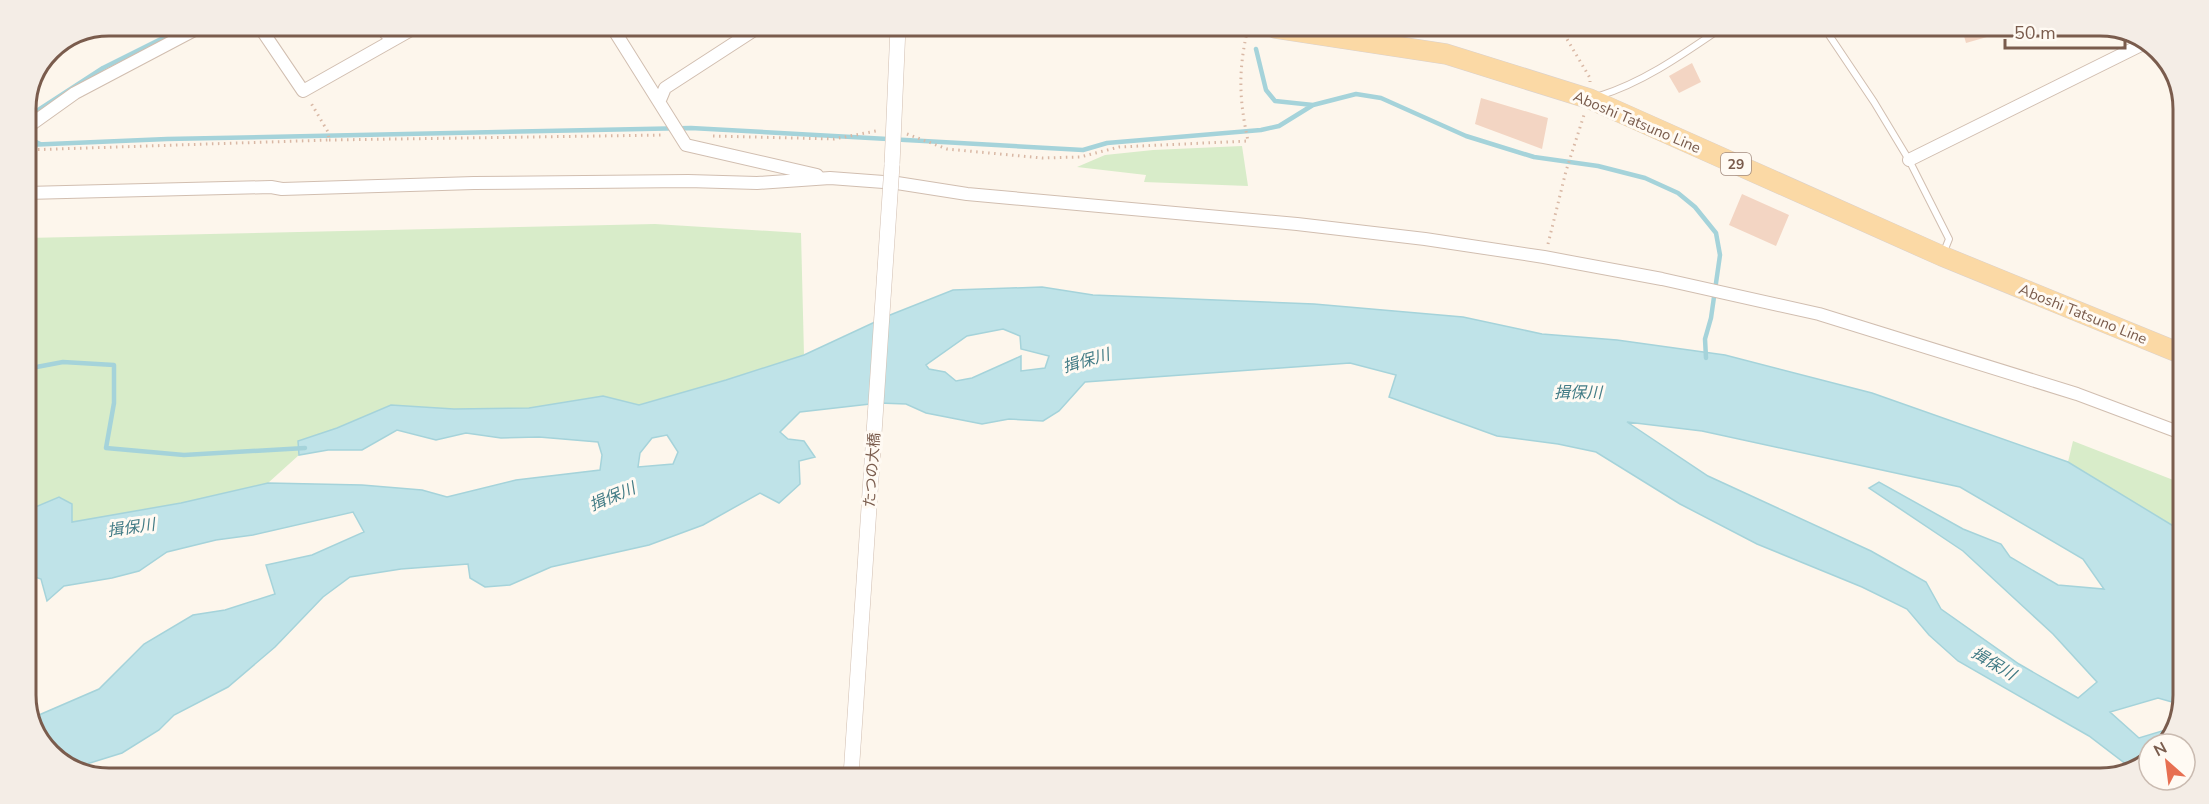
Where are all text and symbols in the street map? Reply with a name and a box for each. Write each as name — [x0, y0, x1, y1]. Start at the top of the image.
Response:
scale bar — [2005, 12, 2125, 50]
text: 50 m — [2014, 21, 2056, 45]
street label: Aboshi Tatsuno Line — [1570, 86, 1704, 158]
road number: 29 — [1721, 153, 1751, 175]
street label: Aboshi Tatsuno Line — [2016, 279, 2150, 349]
water label: 揖保川 — [1060, 343, 1114, 378]
water label: 揖保川 — [1554, 382, 1604, 404]
street label: たつの大橋 — [859, 432, 885, 508]
water label: 揖保川 — [586, 477, 641, 516]
water label: 揖保川 — [106, 513, 158, 542]
water label: 揖保川 — [1967, 642, 2021, 687]
north arrow — [2137, 732, 2197, 792]
text: N — [2150, 737, 2171, 762]

